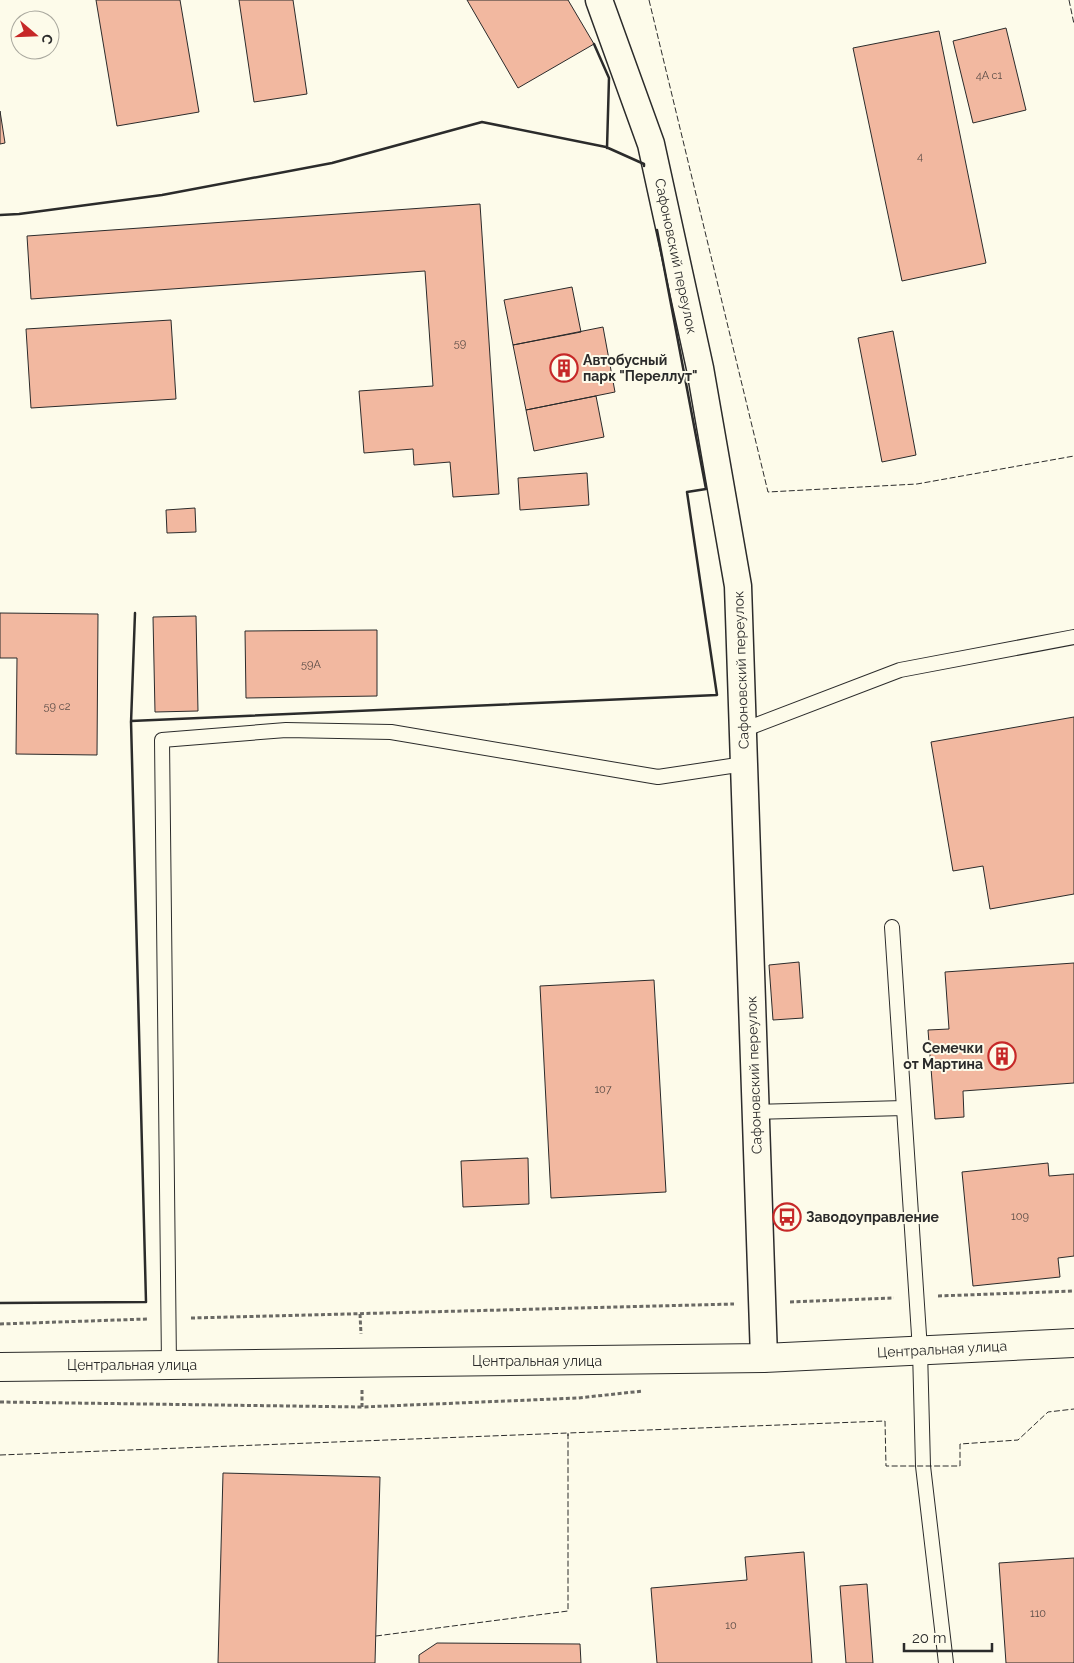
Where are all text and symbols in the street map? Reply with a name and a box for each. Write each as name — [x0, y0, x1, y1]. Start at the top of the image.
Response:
north arrow — [10, 10, 60, 60]
text: С — [38, 32, 56, 47]
house number: 4А с1 — [976, 69, 1003, 82]
house number: 4 — [917, 150, 923, 163]
street label: Сафоновский переулок — [652, 177, 700, 335]
house number: 59 — [454, 337, 466, 350]
place label: Автобусный парк "Переллут" — [583, 352, 697, 384]
building icon: Автобусный парк "Переллут" — [549, 353, 579, 383]
street label: Сафоновский переулок — [730, 591, 752, 749]
house number: 59А — [301, 658, 321, 671]
house number: 59 с2 — [43, 700, 71, 713]
street label: Сафоновский переулок — [743, 996, 765, 1154]
place label: Семечки от Мартина — [903, 1040, 983, 1072]
building icon: Семечки от Мартина — [987, 1041, 1017, 1071]
house number: 107 — [594, 1083, 612, 1096]
bus stop icon: Заводоуправление — [772, 1202, 802, 1232]
place label: Заводоуправление — [806, 1209, 940, 1225]
house number: 109 — [1011, 1210, 1029, 1223]
street label: Центральная улица — [877, 1338, 1007, 1360]
street label: Центральная улица — [472, 1353, 602, 1369]
street label: Центральная улица — [67, 1357, 197, 1373]
house number: 110 — [1030, 1607, 1046, 1620]
house number: 10 — [725, 1619, 737, 1632]
scale bar — [904, 1620, 992, 1652]
text: 20 m — [912, 1629, 947, 1647]

